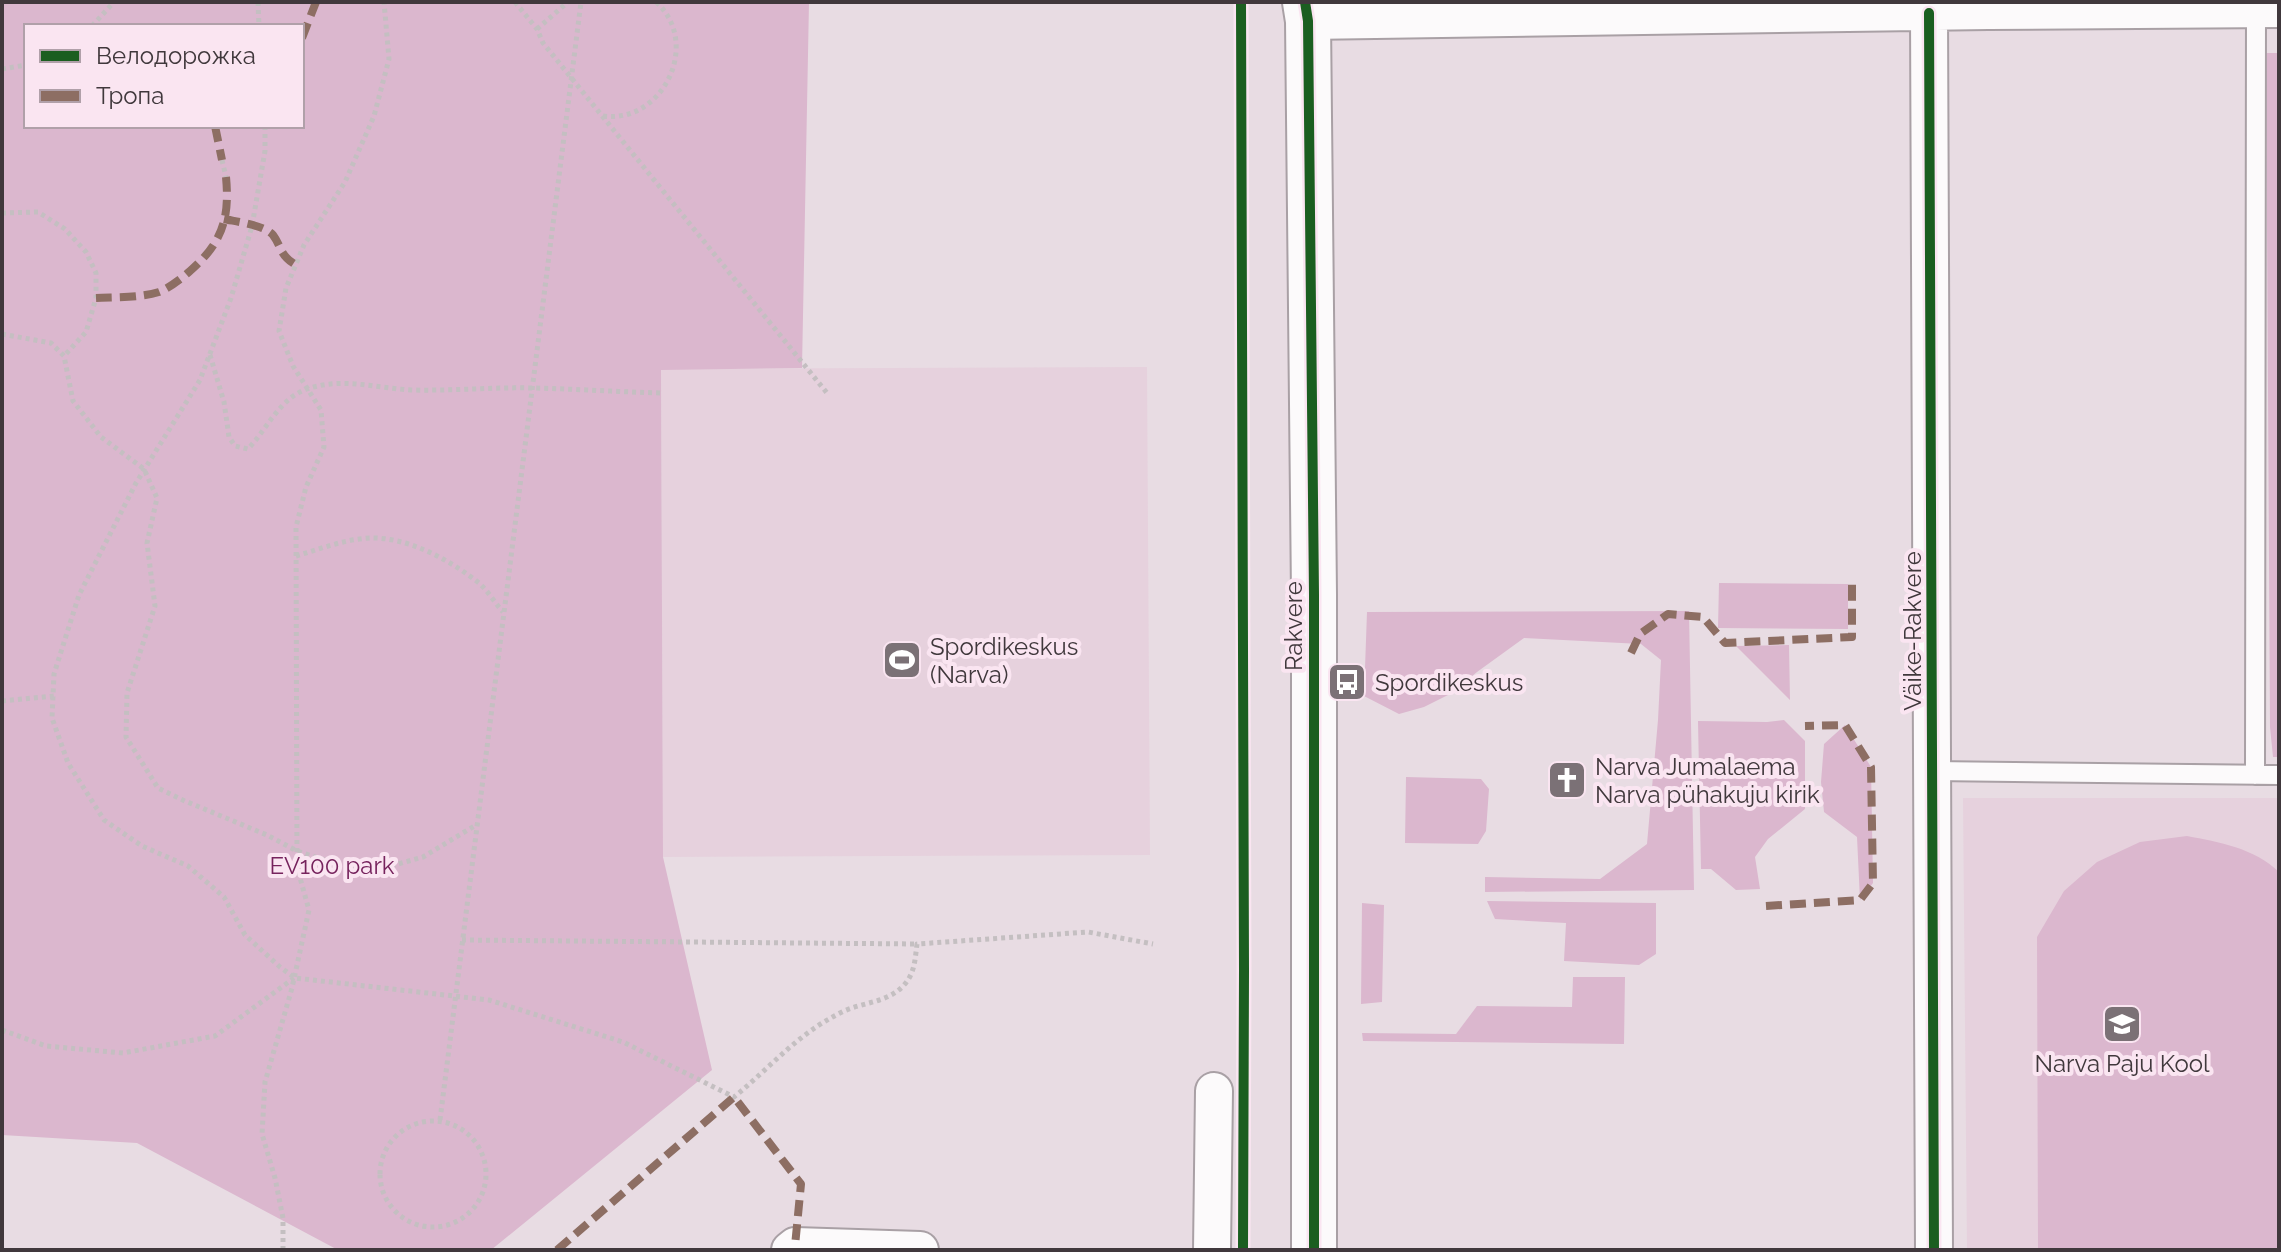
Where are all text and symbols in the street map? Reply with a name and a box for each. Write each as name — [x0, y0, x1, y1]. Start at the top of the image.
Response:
legend — [24, 24, 304, 128]
text: Велодорожка — [96, 41, 256, 70]
text: Тропа — [96, 81, 164, 110]
street label: Väike-Rakvere — [1898, 551, 1927, 711]
street label: Rakvere — [1279, 581, 1308, 671]
place label: Spordikeskus (Narva) — [930, 632, 1078, 689]
sports icon: Spordikeskus (Narva) — [881, 639, 923, 681]
bus stop icon: Spordikeskus — [1326, 661, 1368, 703]
place label: Spordikeskus — [1375, 668, 1523, 697]
place label: Narva Jumalaema Narva pühakuju kirik — [1595, 752, 1820, 809]
church icon: Narva Jumalaema Narva pühakuju kirik — [1546, 759, 1588, 801]
park label: EV100 park — [269, 851, 395, 880]
school or university icon: Narva Paju Kool — [2101, 1003, 2143, 1045]
place label: Narva Paju Kool — [2034, 1049, 2210, 1078]

